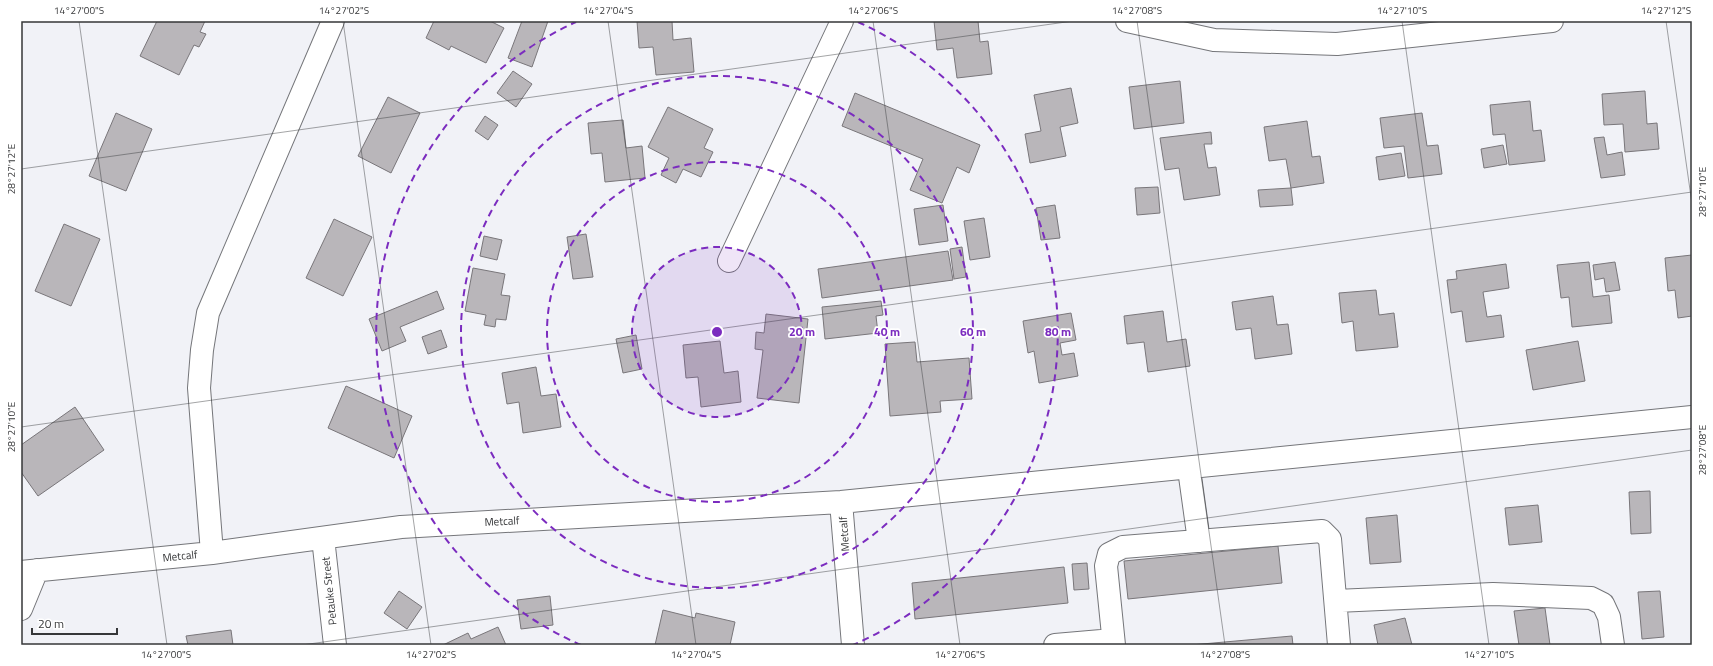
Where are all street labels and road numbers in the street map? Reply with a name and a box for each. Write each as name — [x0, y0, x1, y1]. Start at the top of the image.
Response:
street label: Metcalf — [484, 512, 520, 530]
street label: Metcalf — [835, 516, 853, 552]
street label: Metcalf — [162, 546, 199, 566]
street label: Petauke Street — [317, 556, 341, 626]

